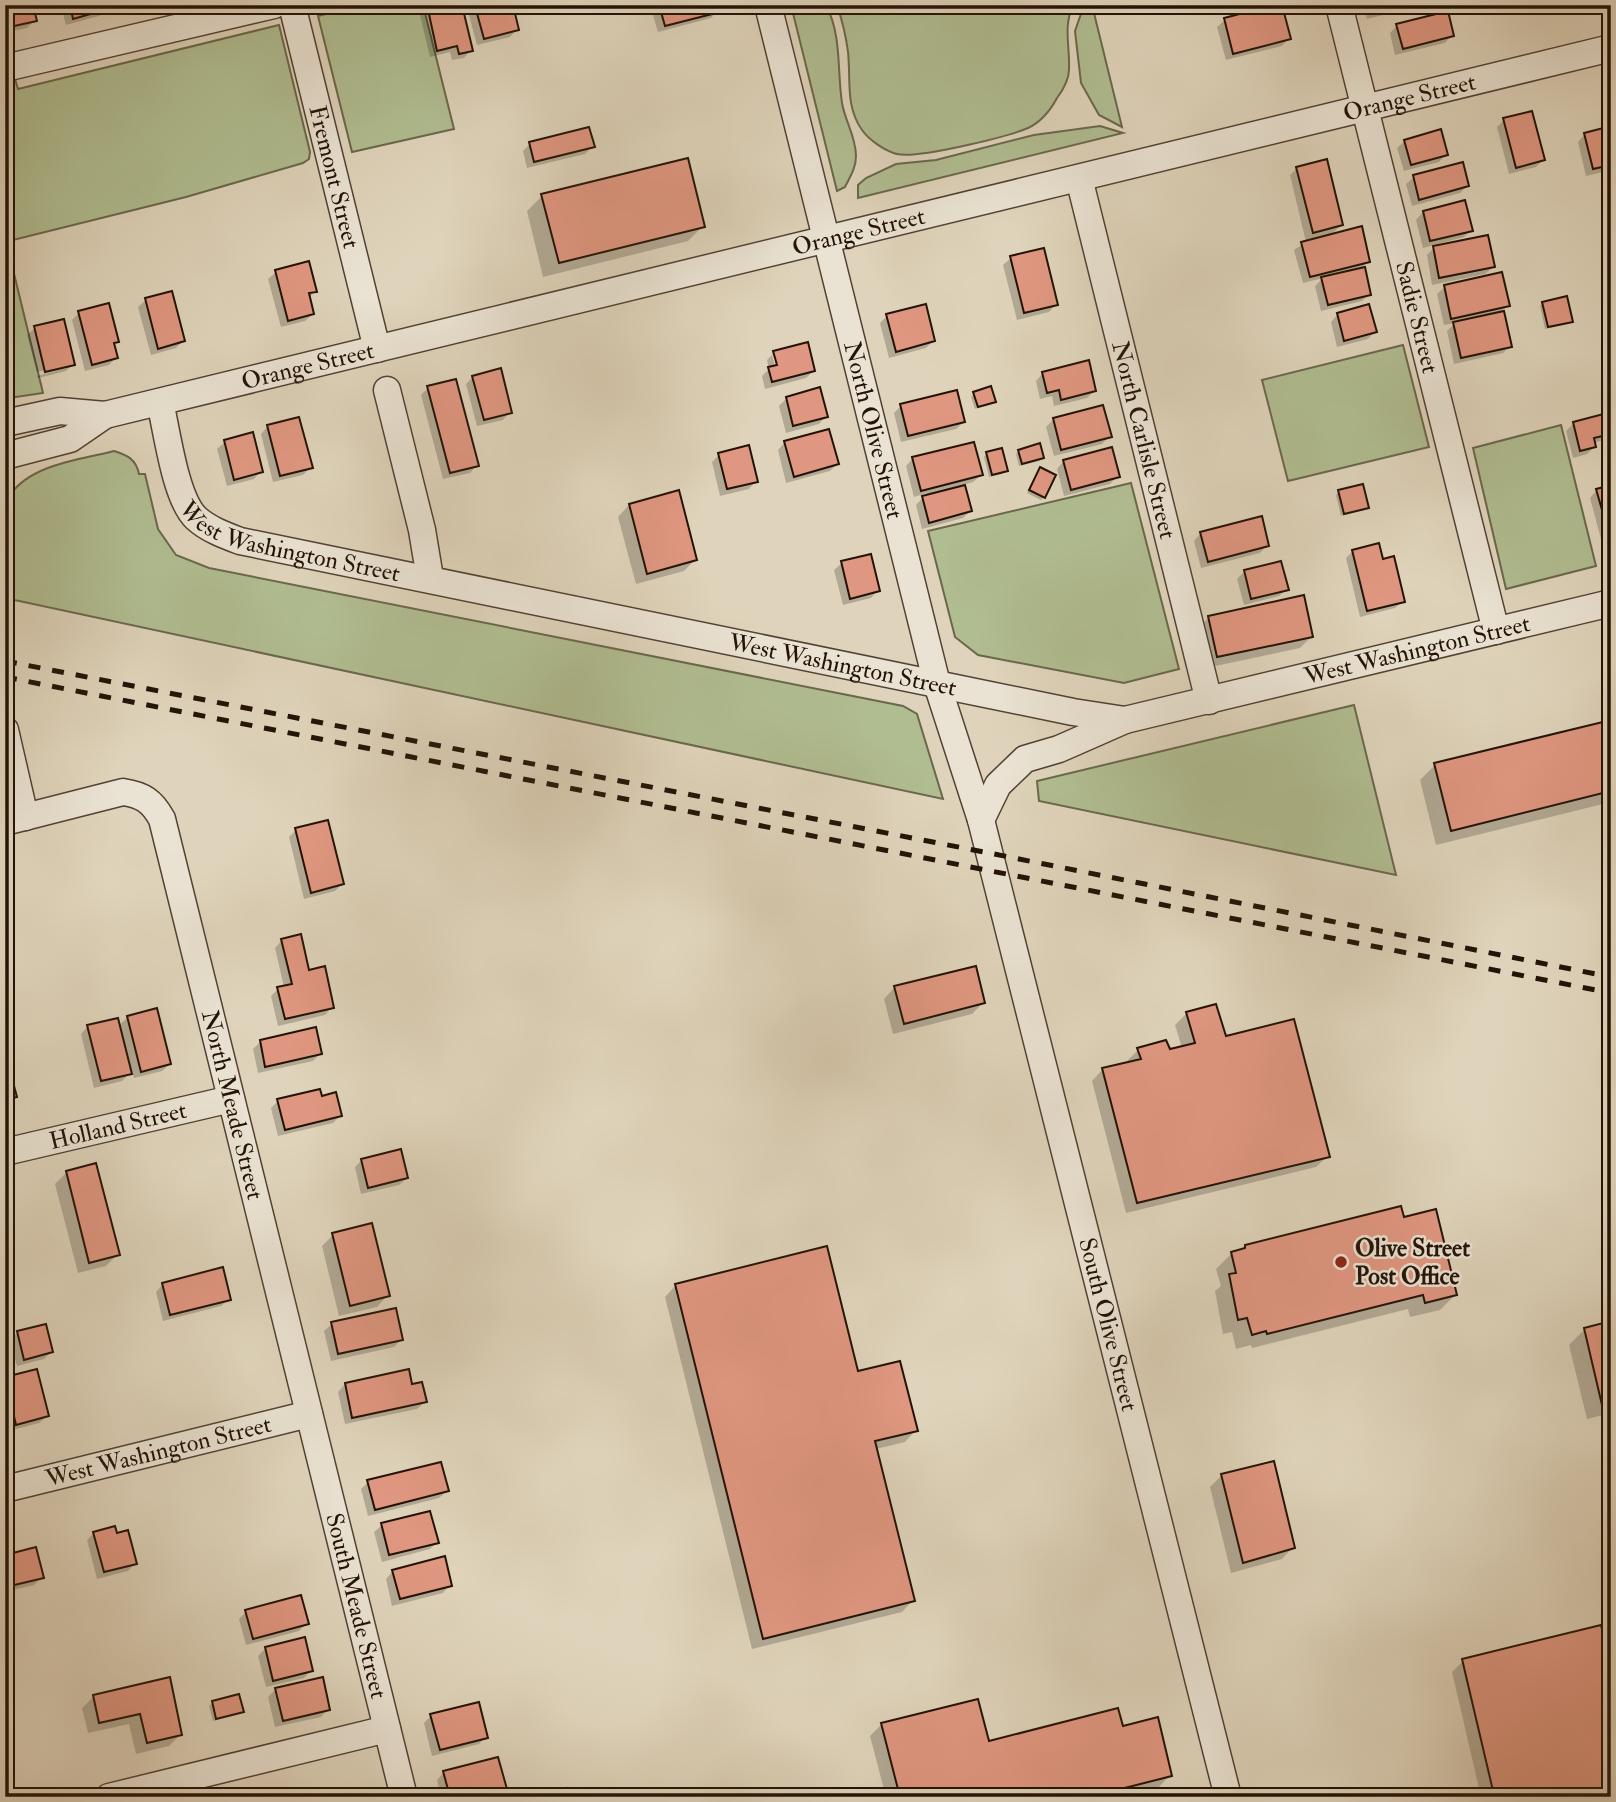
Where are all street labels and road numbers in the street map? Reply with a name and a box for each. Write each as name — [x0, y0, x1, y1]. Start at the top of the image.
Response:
street label: Orange Street — [1340, 66, 1479, 128]
street label: Fremont Street — [302, 102, 367, 252]
street label: Orange Street — [789, 200, 928, 262]
street label: Sadie Street — [1388, 258, 1446, 377]
street label: Orange Street — [238, 334, 377, 397]
street label: North Olive Street — [837, 338, 911, 522]
street label: North Carlisle Street — [1105, 338, 1184, 542]
street label: West Washington Street — [172, 494, 403, 589]
street label: West Washington Street — [1300, 607, 1533, 692]
street label: West Washington Street — [725, 626, 959, 703]
street label: North Meade Street — [194, 1007, 271, 1203]
street label: Holland Street — [46, 1094, 190, 1157]
street label: South Olive Street — [1072, 1235, 1145, 1415]
street label: West Washington Street — [41, 1408, 275, 1494]
street label: South Meade Street — [319, 1510, 395, 1702]

